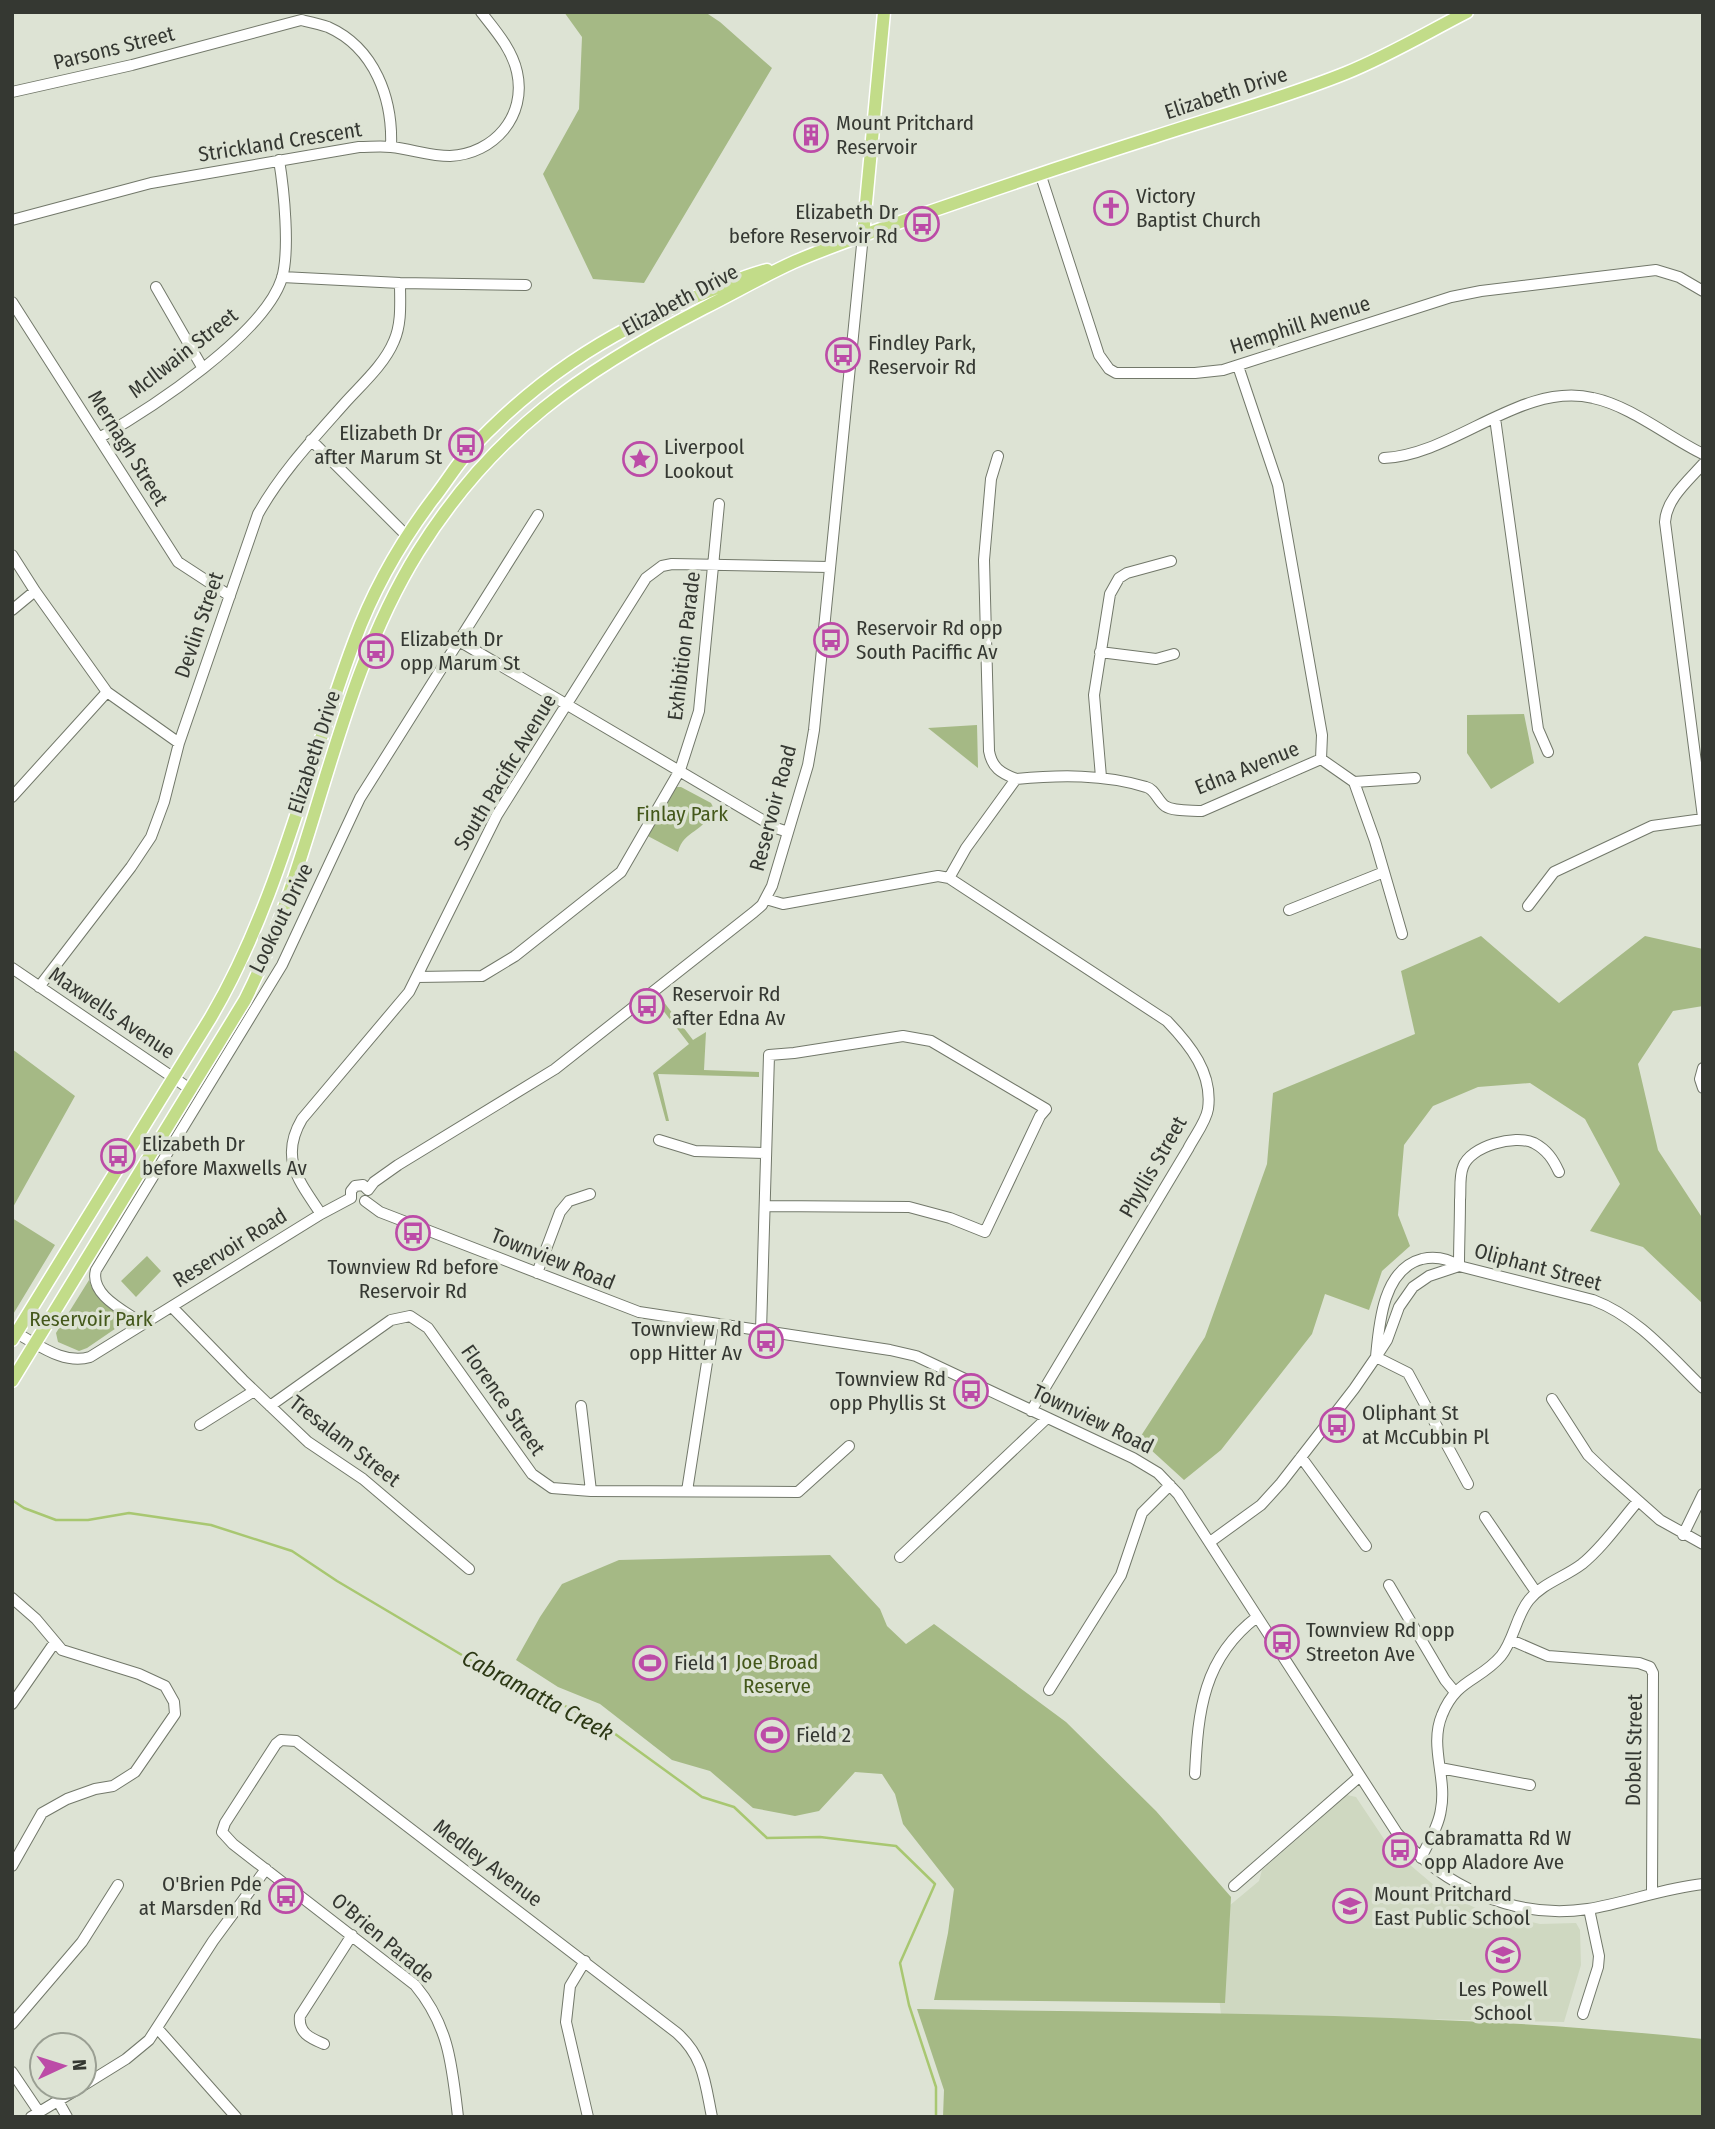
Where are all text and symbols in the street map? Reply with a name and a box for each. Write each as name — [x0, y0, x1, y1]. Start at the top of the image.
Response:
street label: Parsons Street — [51, 20, 177, 76]
street label: Elizabeth Drive — [1161, 61, 1291, 125]
place label: Mount Pritchard Reservoir — [836, 110, 974, 160]
street label: Strickland Crescent — [196, 116, 364, 168]
building icon: Mount Pritchard Reservoir — [792, 116, 830, 154]
place label: Victory Baptist Church — [1136, 183, 1261, 233]
church icon: Victory Baptist Church — [1092, 189, 1130, 227]
place label: Elizabeth Dr before Reservoir Rd — [729, 199, 899, 249]
bus stop icon: Elizabeth Dr before Reservoir Rd — [903, 205, 941, 243]
street label: Elizabeth Drive — [617, 259, 743, 341]
street label: Hemphill Avenue — [1227, 290, 1373, 360]
street label: McIlwain Street — [123, 302, 243, 404]
place label: Findley Park, Reservoir Rd — [868, 330, 976, 380]
bus stop icon: Findley Park, Reservoir Rd — [824, 336, 862, 374]
street label: Mernagh Street — [82, 385, 174, 511]
place label: Elizabeth Dr after Marum St — [314, 420, 443, 470]
bus stop icon: Elizabeth Dr after Marum St — [447, 426, 485, 464]
place label: Liverpool Lookout — [664, 434, 745, 484]
place icon: Liverpool Lookout — [621, 440, 659, 478]
street label: Devlin Street — [169, 568, 229, 681]
street label: Exhibition Parade — [662, 570, 706, 722]
place label: Reservoir Rd opp South Paciffic Av — [856, 615, 1003, 665]
bus stop icon: Reservoir Rd opp South Paciffic Av — [812, 621, 850, 659]
place label: Elizabeth Dr opp Marum St — [400, 626, 520, 676]
bus stop icon: Elizabeth Dr opp Marum St — [357, 632, 395, 670]
street label: Elizabeth Drive — [282, 687, 346, 817]
street label: South Pacific Avenue — [448, 689, 562, 855]
street label: Edna Avenue — [1191, 735, 1303, 801]
street label: Reservoir Road — [744, 742, 802, 874]
park label: Finlay Park — [636, 801, 728, 827]
street label: Lookout Drive — [243, 859, 319, 977]
street label: Maxwells Avenue — [44, 961, 180, 1065]
place label: Reservoir Rd after Edna Av — [672, 981, 786, 1031]
bus stop icon: Reservoir Rd after Edna Av — [628, 987, 666, 1025]
street label: Phyllis Street — [1114, 1112, 1193, 1222]
place label: Elizabeth Dr before Maxwells Av — [142, 1131, 307, 1181]
bus stop icon: Elizabeth Dr before Maxwells Av — [99, 1137, 137, 1175]
street label: Reservoir Road — [168, 1203, 292, 1293]
bus stop icon: Townview Rd before Reservoir Rd — [394, 1214, 432, 1252]
street label: Townview Road — [487, 1222, 619, 1296]
street label: Oliphant Street — [1471, 1237, 1605, 1297]
place label: Townview Rd before Reservoir Rd — [327, 1254, 499, 1304]
park label: Reservoir Park — [29, 1306, 153, 1332]
place label: Townview Rd opp Hitter Av — [629, 1316, 743, 1366]
bus stop icon: Townview Rd opp Hitter Av — [747, 1322, 785, 1360]
street label: Florence Street — [455, 1340, 551, 1460]
place label: Townview Rd opp Phyllis St — [829, 1366, 946, 1416]
bus stop icon: Townview Rd opp Phyllis St — [952, 1372, 990, 1410]
street label: Townview Road — [1028, 1378, 1158, 1460]
street label: Tresalam Street — [284, 1390, 406, 1492]
place label: Oliphant St at McCubbin Pl — [1362, 1400, 1490, 1450]
bus stop icon: Oliphant St at McCubbin Pl — [1318, 1406, 1356, 1444]
place label: Townview Rd opp Streeton Ave — [1306, 1617, 1455, 1667]
bus stop icon: Townview Rd opp Streeton Ave — [1263, 1623, 1301, 1661]
water label: Cabramatta Creek — [458, 1643, 618, 1747]
sports icon: Field 1 — [631, 1644, 669, 1682]
park label: Joe Broad Reserve — [736, 1649, 818, 1699]
place label: Field 1 — [674, 1650, 728, 1676]
street label: Dobell Street — [1620, 1693, 1648, 1806]
sports icon: Field 2 — [753, 1716, 791, 1754]
place label: Field 2 — [796, 1722, 851, 1748]
street label: Medley Avenue — [428, 1814, 548, 1912]
place label: Cabramatta Rd W opp Aladore Ave — [1424, 1825, 1571, 1875]
bus stop icon: Cabramatta Rd W opp Aladore Ave — [1381, 1831, 1419, 1869]
place label: O'Brien Pde at Marsden Rd — [139, 1871, 262, 1921]
bus stop icon: O'Brien Pde at Marsden Rd — [267, 1877, 305, 1915]
place label: Mount Pritchard East Public School — [1374, 1881, 1530, 1931]
street label: O'Brien Parade — [326, 1887, 440, 1989]
school or university icon: Mount Pritchard East Public School — [1331, 1887, 1369, 1925]
school or university icon: Les Powell School — [1484, 1936, 1522, 1974]
place label: Les Powell School — [1458, 1976, 1548, 2026]
north arrow — [28, 2031, 98, 2101]
text: N — [68, 2058, 91, 2071]

